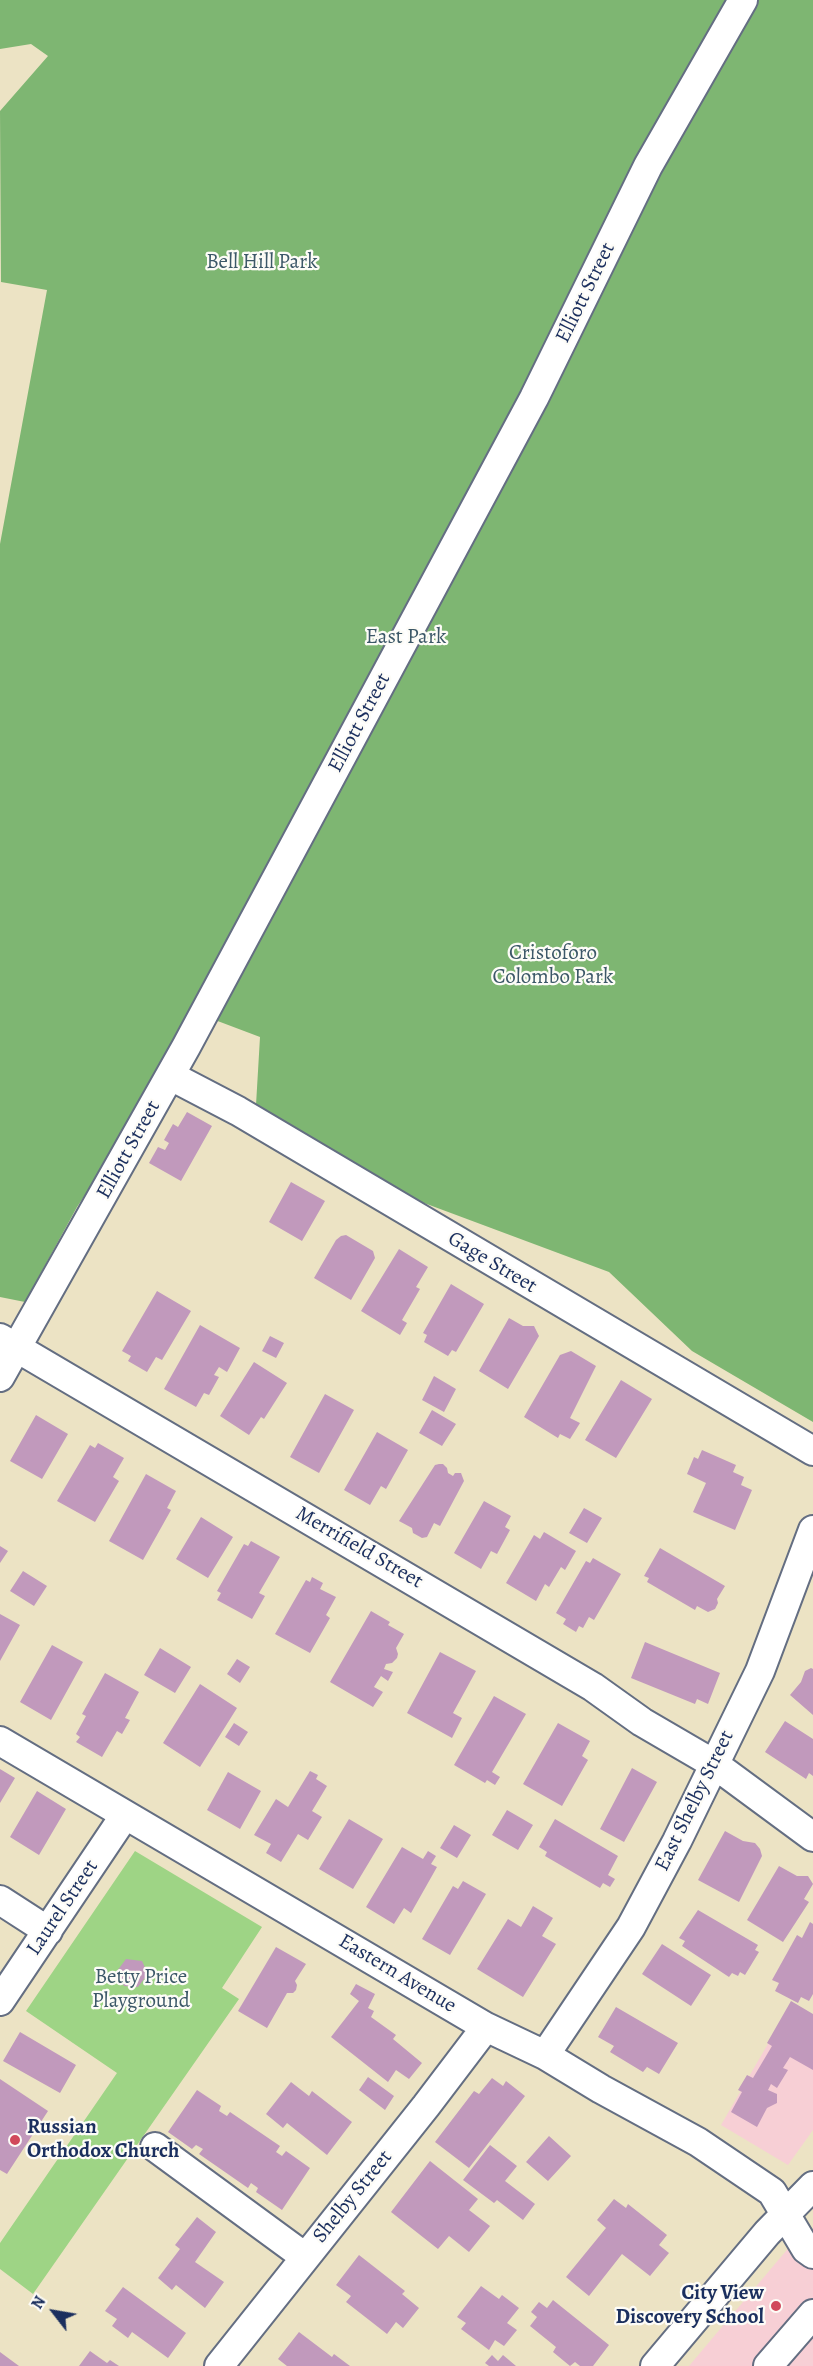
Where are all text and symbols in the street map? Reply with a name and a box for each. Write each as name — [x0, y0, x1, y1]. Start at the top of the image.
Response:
street label: Elliott Street — [551, 239, 621, 347]
park label: Bell Hill Park — [206, 250, 318, 276]
park label: East Park — [366, 625, 446, 651]
street label: Elliott Street — [323, 669, 397, 777]
park label: Cristoforo Colombo Park — [493, 941, 613, 991]
street label: Elliott Street — [92, 1096, 166, 1204]
street label: Gage Street — [443, 1227, 541, 1299]
street label: Merrifield Street — [291, 1501, 427, 1595]
street label: East Shelby Street — [650, 1727, 740, 1875]
street label: Laurel Street — [22, 1855, 104, 1961]
street label: Eastern Avenue — [334, 1929, 460, 2019]
park label: Betty Price Playground — [92, 1965, 190, 2015]
place label: Russian Orthodox Church — [27, 2115, 179, 2165]
marker: Russian Orthodox Church — [8, 2133, 22, 2147]
street label: Shelby Street — [308, 2145, 398, 2249]
place label: City View Discovery School — [615, 2281, 764, 2331]
north arrow — [24, 2282, 84, 2342]
text: N — [26, 2292, 51, 2313]
marker: City View Discovery School — [769, 2299, 783, 2313]

